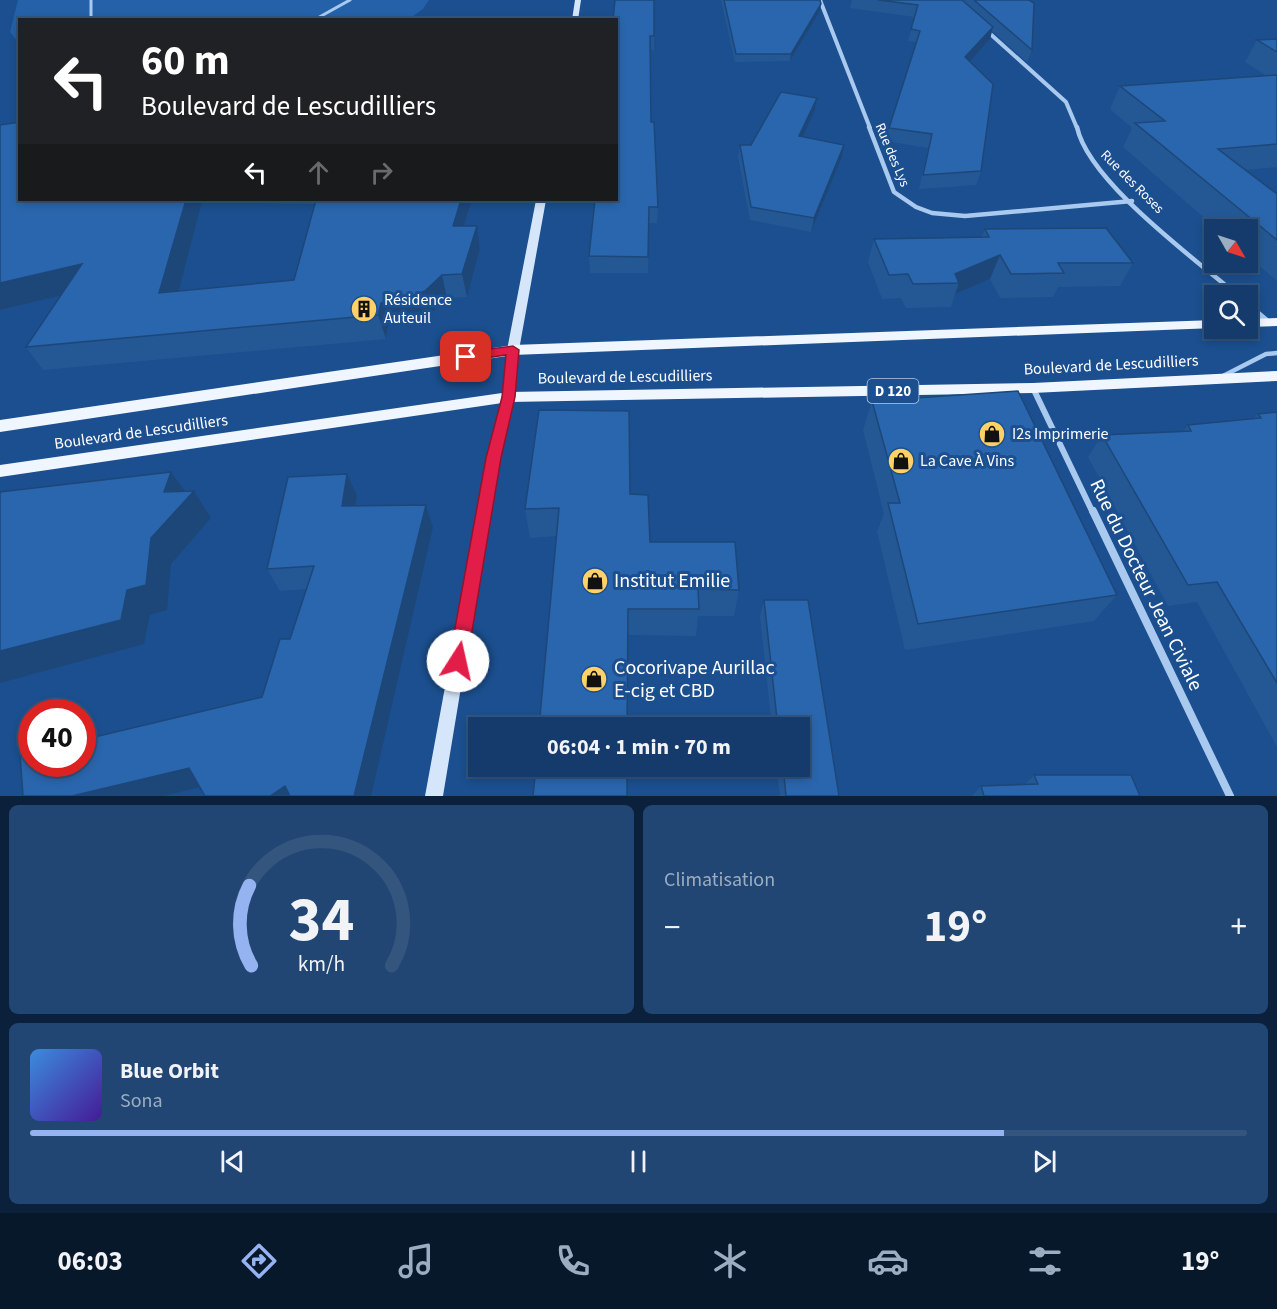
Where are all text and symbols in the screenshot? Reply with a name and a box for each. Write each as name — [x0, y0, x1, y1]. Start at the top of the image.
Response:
text: 60 m — [141, 31, 230, 91]
icon: left — [42, 42, 120, 120]
text: Boulevard de Lescudilliers — [141, 87, 436, 126]
street label: Rue des Lys — [870, 120, 914, 190]
street label: Rue des Roses — [1096, 146, 1168, 218]
icon: left — [239, 156, 272, 189]
icon: ahead — [302, 156, 335, 189]
icon: right — [365, 156, 398, 189]
north arrow — [1204, 219, 1258, 273]
map controls — [1204, 219, 1258, 339]
button: search — [1204, 285, 1258, 339]
place label: Résidence Auteuil — [384, 289, 452, 329]
building icon: Résidence Auteuil — [349, 294, 379, 324]
pin — [440, 331, 491, 382]
icon: arrive — [449, 340, 482, 373]
street label: Boulevard de Lescudilliers — [1023, 349, 1199, 381]
street label: Boulevard de Lescudilliers — [537, 364, 713, 390]
road number: D 120 — [868, 379, 918, 403]
street label: Boulevard de Lescudilliers — [53, 409, 229, 455]
shop icon: I2s Imprimerie — [977, 419, 1007, 449]
place label: I2s Imprimerie — [1012, 423, 1109, 445]
shop icon: La Cave À Vins — [886, 446, 916, 476]
place label: La Cave À Vins — [920, 450, 1015, 472]
street label: Rue du Docteur Jean Civiale — [1082, 474, 1210, 696]
shop icon: Institut Emilie — [580, 566, 610, 596]
place label: Institut Emilie — [614, 567, 730, 595]
position arrow — [426, 629, 490, 693]
place label: Cocorivape Aurillac E-cig et CBD — [614, 654, 775, 705]
shop icon: Cocorivape Aurillac E-cig et CBD — [579, 664, 609, 694]
speed limit sign: 40 — [18, 699, 96, 777]
text: 06:04 · 1 min · 70 m — [547, 731, 731, 763]
text: Climatisation — [664, 866, 775, 894]
text: 34 — [289, 876, 354, 965]
text: 19° — [924, 895, 987, 959]
text: − — [664, 904, 680, 951]
text: + — [1231, 904, 1247, 951]
text: km/h — [298, 950, 345, 981]
text: Blue Orbit — [120, 1055, 219, 1087]
text: Sona — [120, 1087, 163, 1115]
icon: previous — [216, 1145, 249, 1178]
icon: pause — [622, 1145, 655, 1178]
icon: next — [1028, 1145, 1061, 1178]
icon: directions — [238, 1240, 280, 1282]
icon: music — [395, 1240, 437, 1282]
icon: phone — [552, 1240, 594, 1282]
icon: climate — [709, 1240, 751, 1282]
icon: car — [867, 1240, 909, 1282]
icon: filters — [1024, 1240, 1066, 1282]
text: 06:03 — [58, 1242, 123, 1281]
text: 19° — [1181, 1242, 1219, 1281]

